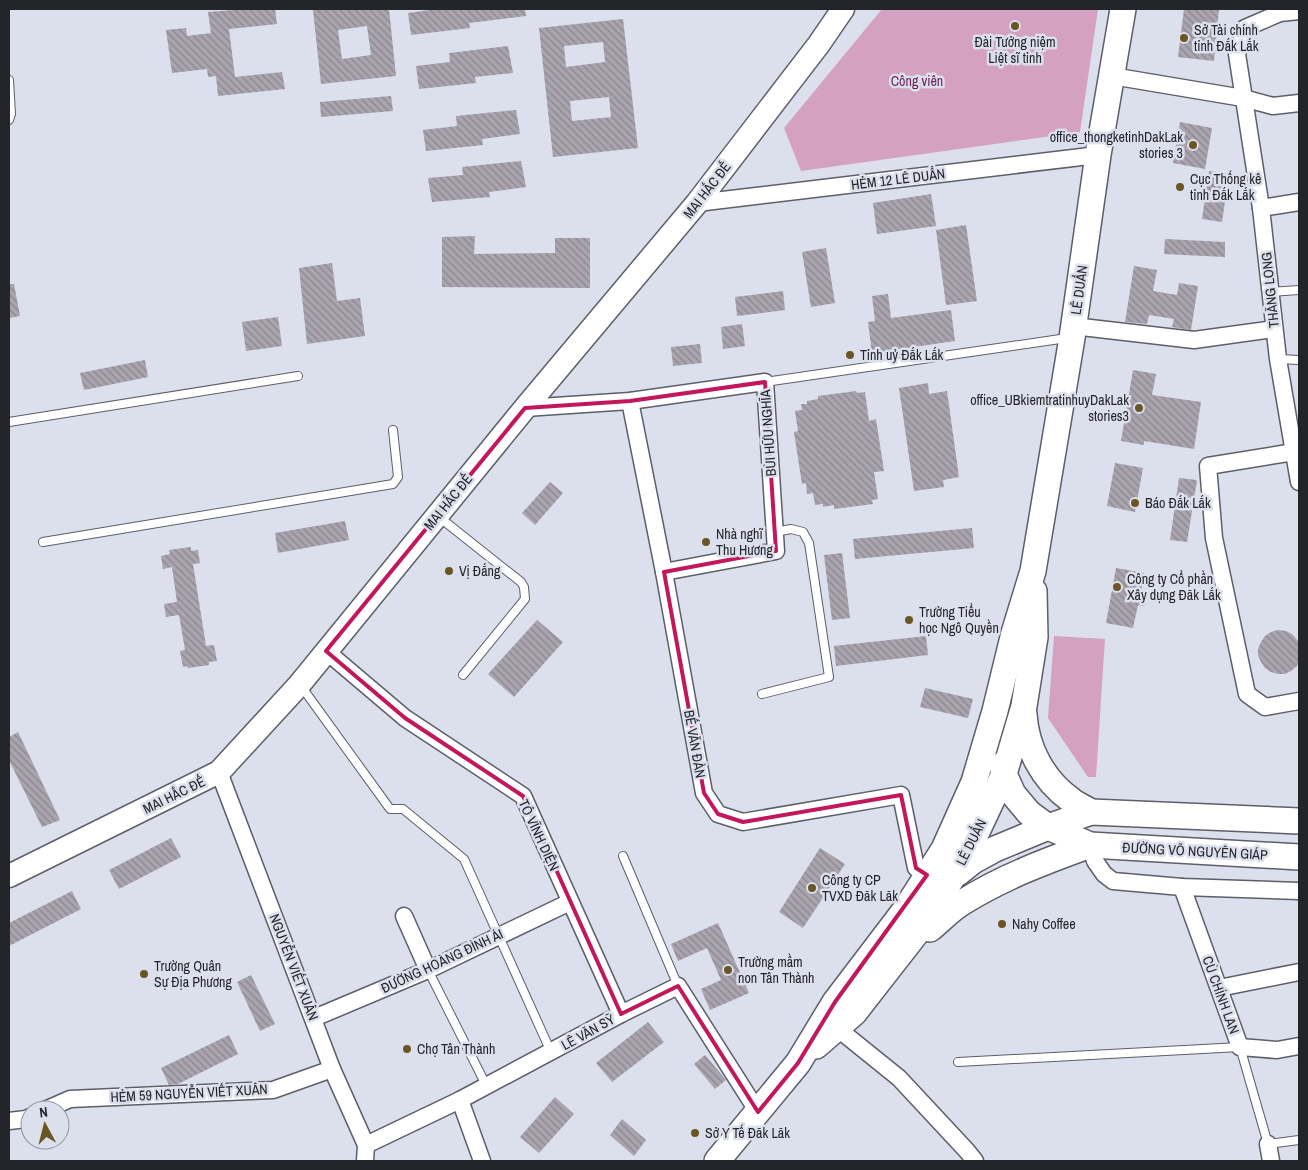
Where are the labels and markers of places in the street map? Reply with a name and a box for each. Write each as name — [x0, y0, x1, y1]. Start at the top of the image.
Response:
marker: Đài Tưởng niệm Liệt sĩ tỉnh — [1009, 20, 1021, 32]
place label: Sở Tài chính tỉnh Đắk Lắk — [1194, 21, 1259, 55]
marker: Sở Tài chính tỉnh Đắk Lắk — [1178, 32, 1190, 44]
place label: Đài Tưởng niệm Liệt sĩ tỉnh — [974, 33, 1056, 67]
place label: office_thongketinhDakLak stories 3 — [1050, 128, 1183, 162]
marker: office_thongketinhDakLak stories 3 — [1187, 139, 1199, 151]
place label: Cục Thống kê tỉnh Đắk Lắk — [1190, 170, 1261, 204]
marker: Cục Thống kê tỉnh Đắk Lắk — [1174, 181, 1186, 193]
place label: Tỉnh uỷ Đắk Lắk — [860, 346, 944, 364]
marker: Tỉnh uỷ Đắk Lắk — [844, 349, 856, 361]
place label: office_UBkiemtratinhuyDakLak stories3 — [970, 391, 1129, 425]
marker: office_UBkiemtratinhuyDakLak stories3 — [1133, 402, 1145, 414]
place label: Báo Đắk Lắk — [1145, 494, 1211, 512]
marker: Báo Đắk Lắk — [1129, 497, 1141, 509]
place label: Nhà nghĩ Thu Hương — [716, 525, 773, 559]
marker: Nhà nghĩ Thu Hương — [700, 536, 712, 548]
place label: Vị Đắng — [459, 562, 501, 580]
marker: Vị Đắng — [443, 565, 455, 577]
place label: Công ty Cổ phần Xây dựng Đăk Lắk — [1127, 570, 1221, 604]
marker: Công ty Cổ phần Xây dựng Đăk Lắk — [1111, 581, 1123, 593]
place label: Trường Tiểu học Ngô Quyền — [919, 603, 999, 637]
marker: Trường Tiểu học Ngô Quyền — [903, 614, 915, 626]
place label: Công ty CP TVXD Đăk Lăk — [822, 871, 898, 905]
marker: Công ty CP TVXD Đăk Lăk — [806, 882, 818, 894]
place label: Nahy Coffee — [1012, 915, 1076, 933]
marker: Nahy Coffee — [996, 918, 1008, 930]
place label: Trường mầm non Tân Thành — [738, 953, 814, 987]
place label: Trường Quân Sự Địa Phương — [154, 957, 232, 991]
marker: Trường mầm non Tân Thành — [722, 964, 734, 976]
marker: Trường Quân Sự Địa Phương — [138, 968, 150, 980]
place label: Chợ Tân Thành — [417, 1040, 495, 1058]
marker: Chợ Tân Thành — [401, 1043, 413, 1055]
place label: Sở Y Tế Đăk Lăk — [705, 1124, 790, 1142]
marker: Sở Y Tế Đăk Lăk — [689, 1127, 701, 1139]

